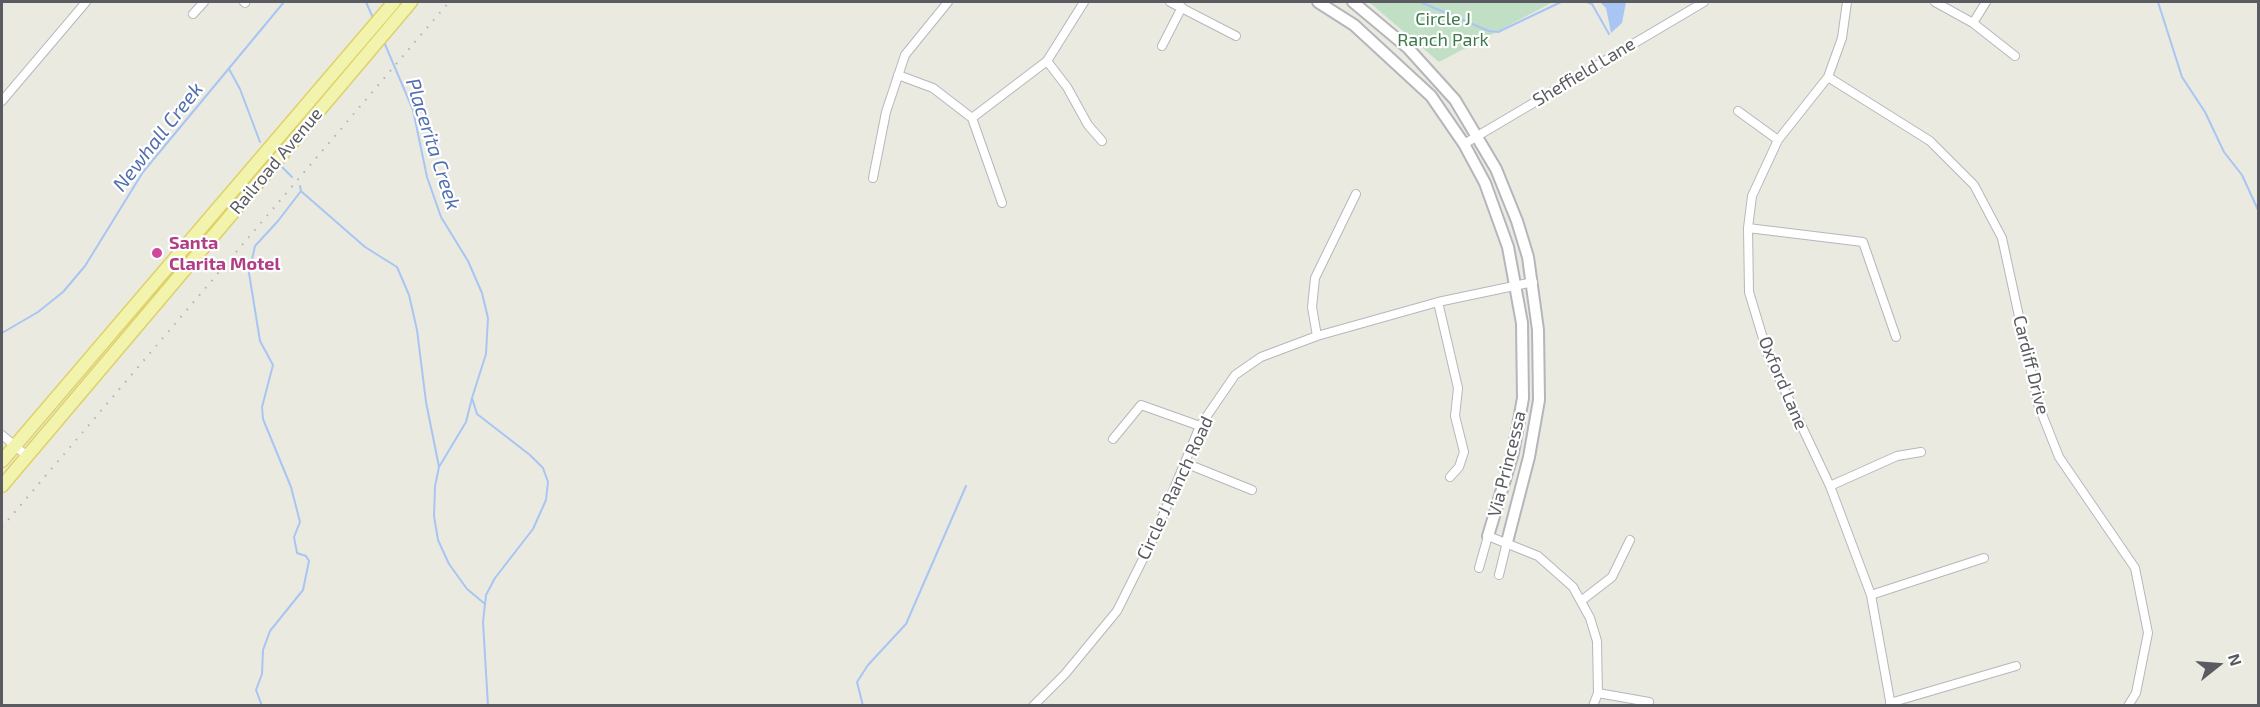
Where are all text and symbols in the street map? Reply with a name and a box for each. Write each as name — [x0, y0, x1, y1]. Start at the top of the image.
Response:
park label: Circle J Ranch Park — [1397, 8, 1489, 50]
street label: Sheffield Lane — [1529, 33, 1639, 111]
water label: Placerita Creek — [400, 75, 466, 213]
water label: Newhall Creek — [108, 78, 208, 196]
street label: Railroad Avenue — [225, 103, 327, 219]
place label: Santa Clarita Motel — [169, 232, 280, 274]
marker: Santa Clarita Motel — [150, 246, 164, 260]
street label: Cardiff Drive — [2008, 313, 2054, 417]
street label: Oxford Lane — [1754, 333, 1812, 433]
street label: Via Princessa — [1483, 409, 1531, 519]
street label: Circle J Ranch Road — [1132, 413, 1218, 563]
north arrow — [2188, 635, 2248, 695]
text: N — [2225, 651, 2246, 668]

